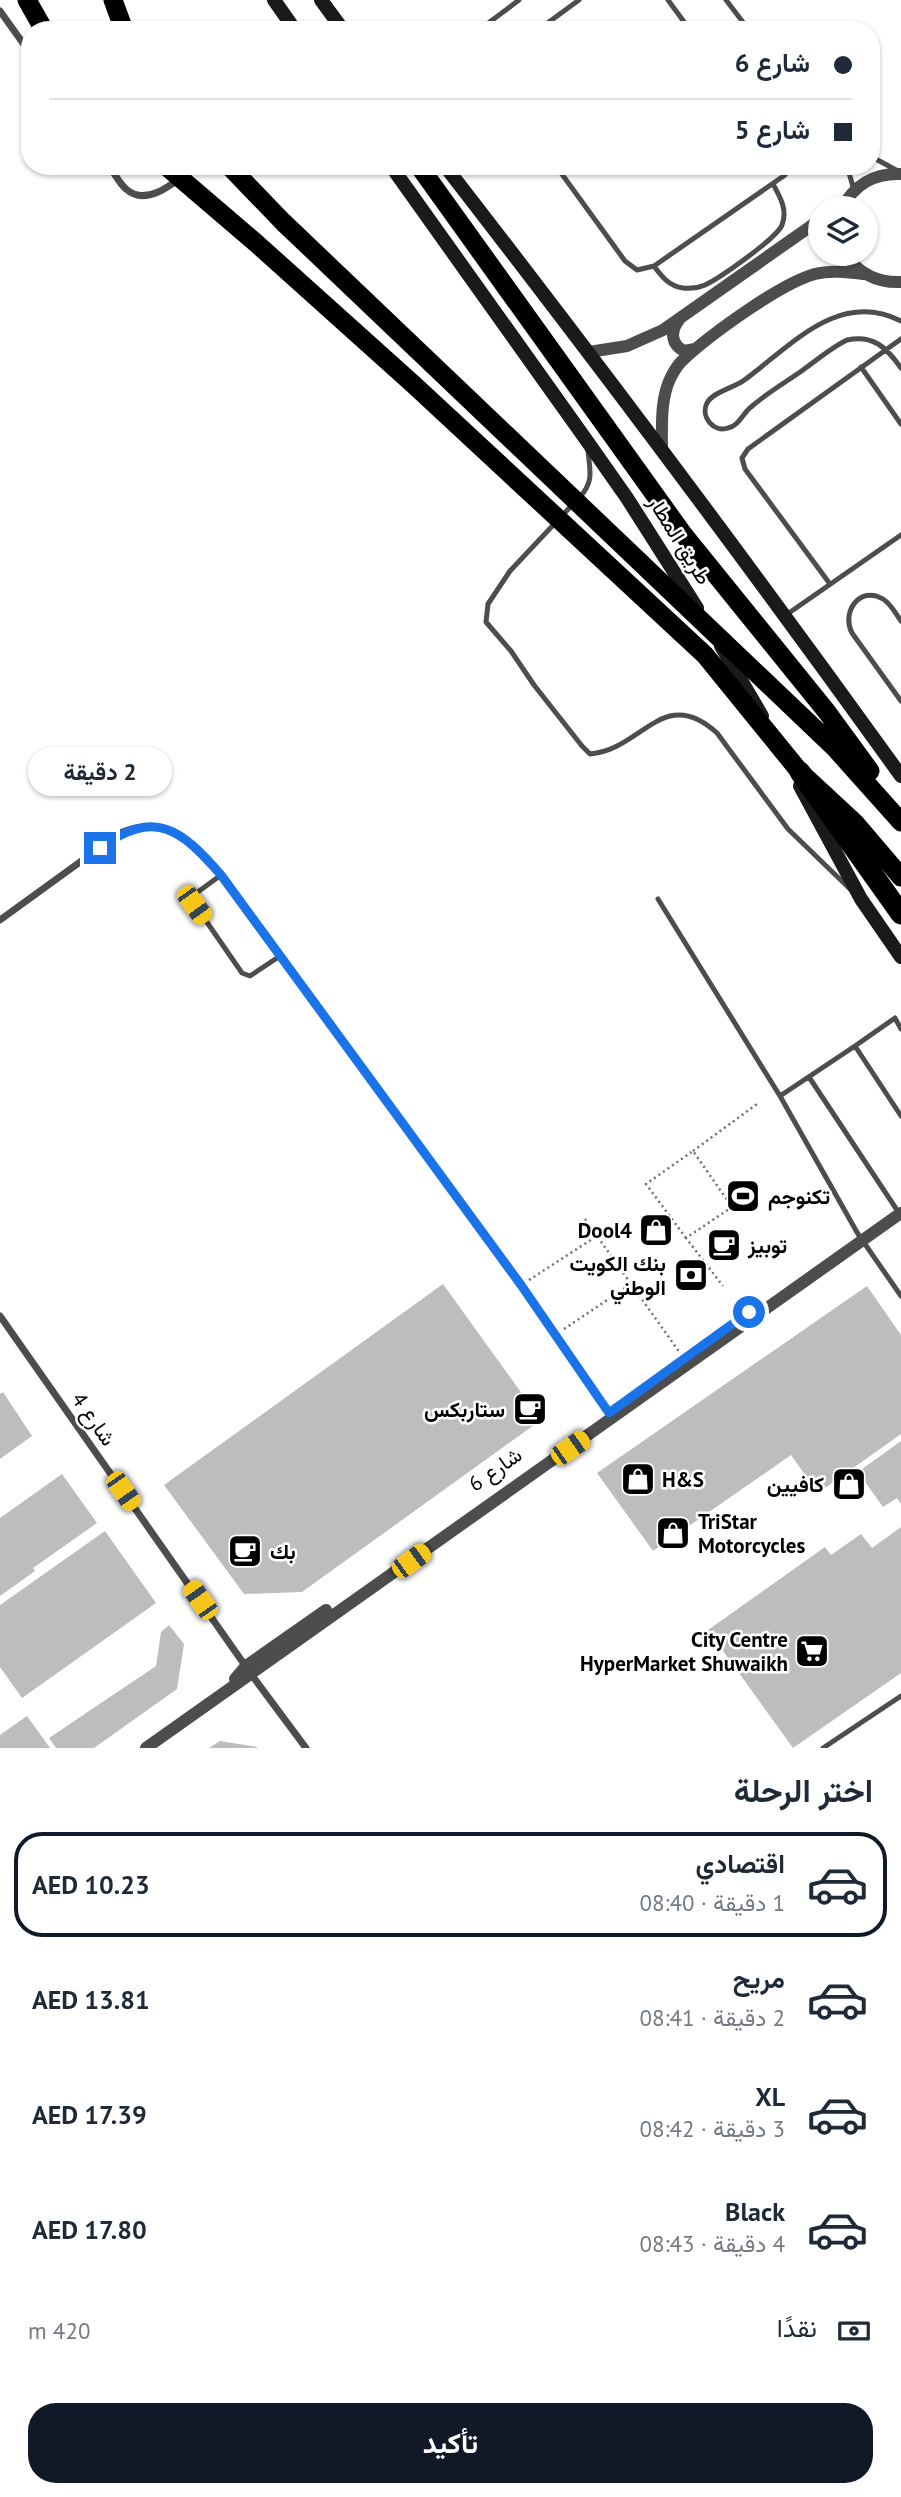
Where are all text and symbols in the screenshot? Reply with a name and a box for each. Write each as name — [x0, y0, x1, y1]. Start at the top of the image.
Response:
text: شارع 6 — [735, 46, 810, 79]
text: شارع 5 — [735, 113, 810, 146]
map controls — [808, 196, 878, 266]
button: layers — [808, 196, 878, 266]
street label: طريق المطار — [642, 490, 718, 590]
callout: 2 دقيقة — [28, 746, 172, 796]
text: 2 دقيقة — [63, 757, 137, 786]
route end — [84, 832, 116, 864]
car — [174, 882, 215, 928]
sports icon: تكنوجم — [724, 1177, 762, 1215]
place label: تكنوجم — [768, 1183, 830, 1211]
shop icon: Dool4 — [637, 1211, 675, 1249]
place label: Dool4 — [578, 1217, 632, 1244]
cafe icon: توبيز — [705, 1226, 743, 1264]
place label: توبيز — [747, 1232, 788, 1259]
place label: بنك الكويت الوطني — [569, 1250, 666, 1305]
bank icon: بنك الكويت الوطني — [672, 1256, 710, 1294]
route start — [733, 1296, 765, 1328]
street label: شارع 4 — [65, 1387, 122, 1452]
cafe icon: ستاربكس — [511, 1390, 549, 1428]
place label: ستاربكس — [424, 1396, 505, 1423]
car — [547, 1427, 594, 1469]
street label: شارع 6 — [463, 1441, 528, 1498]
shop icon: H&S — [619, 1460, 657, 1498]
shop icon: كافيين — [830, 1465, 868, 1503]
place label: H&S — [662, 1466, 704, 1493]
car — [103, 1468, 144, 1514]
place label: كافيين — [767, 1471, 824, 1498]
place label: TriStar Motorcycles — [698, 1508, 806, 1559]
shop icon: TriStar Motorcycles — [654, 1514, 692, 1552]
cafe icon: بك — [226, 1532, 264, 1570]
place label: بك — [270, 1538, 296, 1565]
car — [388, 1540, 435, 1582]
car — [180, 1577, 221, 1623]
place label: City Centre HyperMarket Shuwaikh — [580, 1626, 788, 1677]
supermarket icon: City Centre HyperMarket Shuwaikh — [793, 1632, 831, 1670]
text: اختر الرحلة — [734, 1769, 873, 1811]
text: اقتصادي — [696, 1847, 785, 1880]
icon: car — [806, 1853, 869, 1916]
text: AED 10.23 — [32, 1868, 150, 1901]
text: 1 دقيقة · 08:40 — [639, 1888, 785, 1917]
text: مريح — [733, 1962, 785, 1995]
icon: car — [806, 1968, 869, 2031]
text: AED 13.81 — [32, 1983, 150, 2016]
text: 2 دقيقة · 08:41 — [639, 2003, 785, 2032]
text: XL — [755, 2080, 785, 2113]
icon: car — [806, 2083, 869, 2146]
text: AED 17.39 — [32, 2098, 147, 2131]
text: 3 دقيقة · 08:42 — [639, 2114, 785, 2143]
text: Black — [725, 2195, 785, 2228]
icon: car — [806, 2198, 869, 2261]
text: AED 17.80 — [32, 2213, 147, 2246]
text: 4 دقيقة · 08:43 — [639, 2229, 785, 2258]
text: نقدًا — [777, 2311, 817, 2344]
icon: cash — [835, 2312, 873, 2350]
text: 420 m — [28, 2316, 90, 2345]
button: تأكيد — [28, 2403, 873, 2483]

